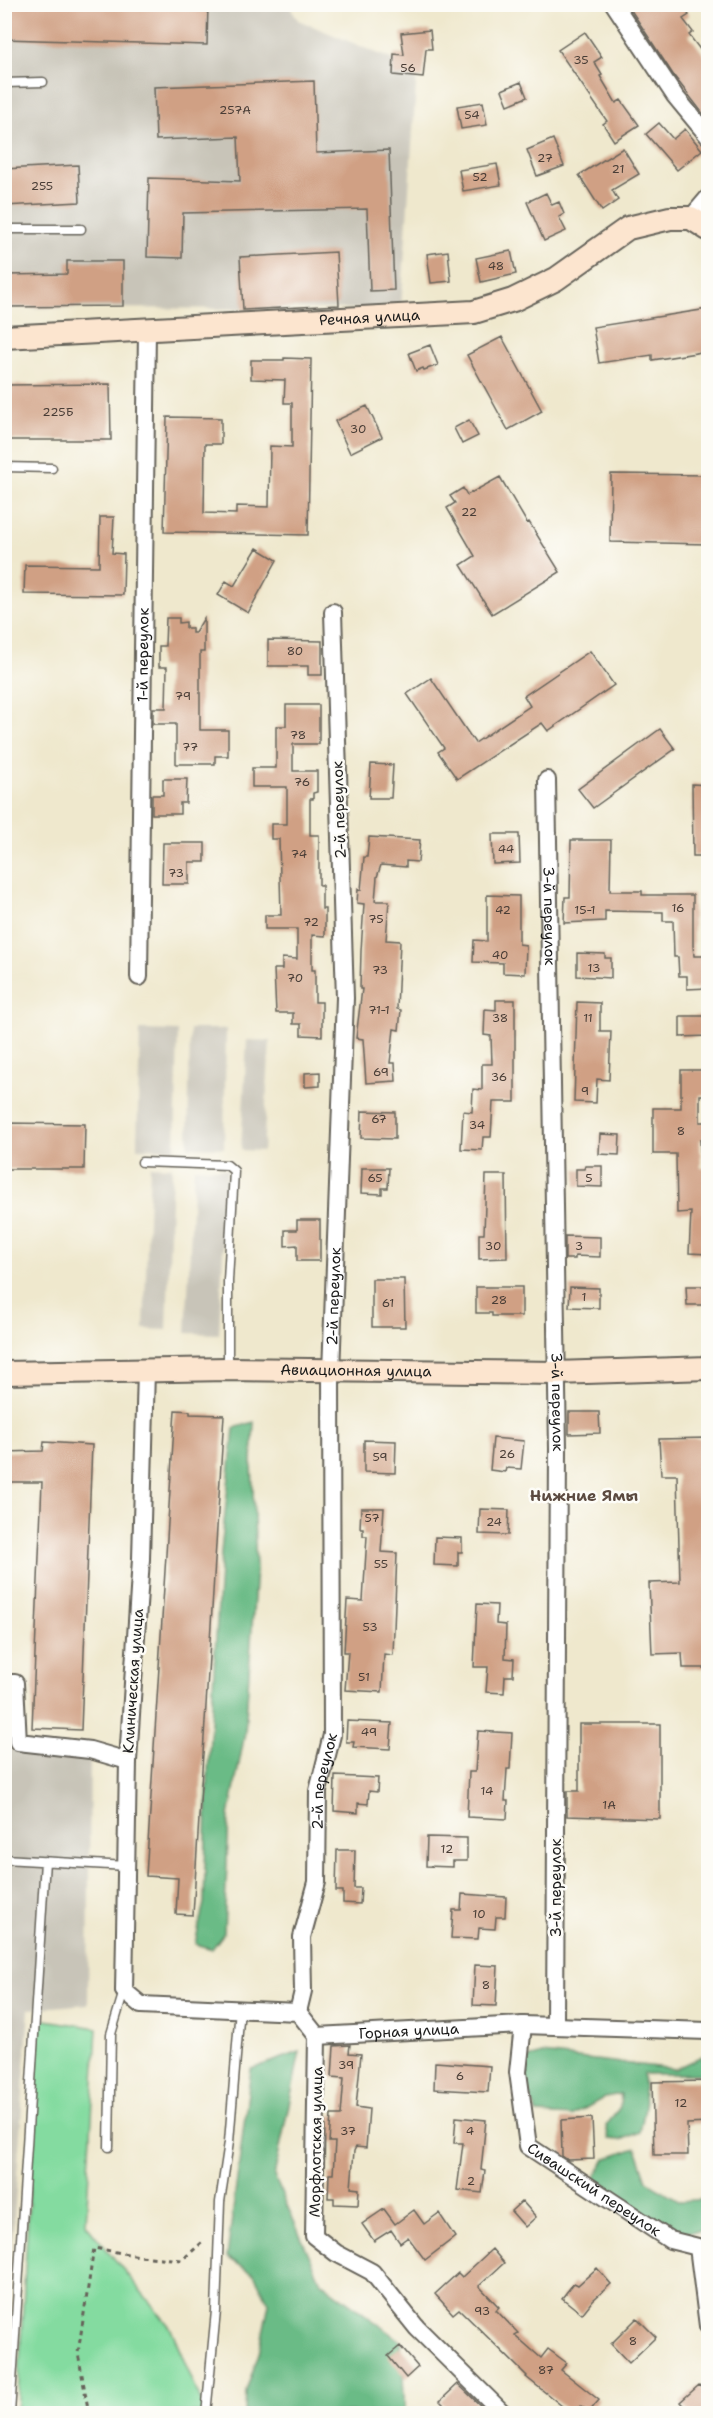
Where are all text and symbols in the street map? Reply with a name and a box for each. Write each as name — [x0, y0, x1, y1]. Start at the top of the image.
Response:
house number: 35 — [573, 52, 589, 68]
house number: 56 — [400, 60, 416, 76]
house number: 257А — [219, 102, 251, 118]
house number: 54 — [464, 107, 480, 123]
house number: 27 — [537, 150, 553, 166]
house number: 21 — [612, 161, 624, 177]
house number: 52 — [472, 169, 488, 185]
house number: 255 — [31, 178, 53, 194]
house number: 48 — [488, 258, 504, 274]
street label: Речная улица — [318, 305, 421, 330]
house number: 225Б — [42, 404, 74, 420]
house number: 30 — [350, 421, 366, 437]
house number: 22 — [461, 504, 477, 520]
street label: 1-й переулок — [132, 608, 154, 702]
house number: 80 — [287, 643, 303, 659]
house number: 79 — [175, 688, 191, 704]
house number: 78 — [290, 727, 306, 743]
house number: 77 — [182, 739, 198, 755]
street label: 2-й переулок — [327, 761, 351, 859]
house number: 76 — [294, 774, 310, 790]
house number: 44 — [498, 841, 514, 857]
house number: 74 — [291, 846, 307, 862]
house number: 73 — [168, 865, 184, 881]
street label: 3-й переулок — [538, 866, 560, 966]
house number: 16 — [671, 900, 685, 916]
house number: 42 — [495, 902, 511, 918]
house number: 15-1 — [574, 902, 596, 918]
house number: 75 — [368, 911, 384, 927]
house number: 72 — [303, 914, 319, 930]
house number: 40 — [492, 947, 508, 963]
house number: 13 — [588, 960, 600, 976]
house number: 73 — [372, 962, 388, 978]
house number: 70 — [287, 970, 303, 986]
house number: 71-1 — [368, 1002, 390, 1018]
house number: 38 — [492, 1010, 508, 1026]
house number: 11 — [583, 1010, 593, 1026]
house number: 69 — [373, 1064, 389, 1080]
house number: 36 — [491, 1069, 507, 1085]
house number: 9 — [581, 1083, 589, 1099]
house number: 67 — [371, 1111, 387, 1127]
house number: 34 — [469, 1117, 485, 1133]
house number: 8 — [677, 1123, 685, 1139]
house number: 65 — [367, 1170, 383, 1186]
house number: 5 — [585, 1170, 593, 1186]
house number: 30 — [485, 1238, 501, 1254]
house number: 3 — [575, 1238, 583, 1254]
street label: 2-й переулок — [322, 1247, 346, 1346]
house number: 1 — [581, 1289, 587, 1305]
house number: 28 — [491, 1292, 507, 1308]
house number: 61 — [382, 1295, 394, 1311]
street label: 3-й переулок — [546, 1352, 568, 1452]
street label: Авиационная улица — [280, 1360, 432, 1381]
house number: 26 — [499, 1446, 515, 1462]
house number: 59 — [372, 1449, 388, 1465]
district label: Нижние Ямы — [530, 1485, 638, 1506]
house number: 57 — [364, 1510, 380, 1526]
house number: 24 — [486, 1514, 502, 1530]
house number: 55 — [374, 1556, 388, 1572]
street label: Клиническая улица — [118, 1607, 148, 1754]
house number: 53 — [362, 1619, 378, 1635]
house number: 51 — [358, 1669, 370, 1685]
house number: 49 — [361, 1724, 377, 1740]
street label: 2-й переулок — [308, 1731, 342, 1830]
house number: 14 — [481, 1783, 493, 1799]
house number: 1А — [602, 1797, 616, 1813]
street label: 3-й переулок — [546, 1839, 566, 1937]
house number: 12 — [441, 1841, 453, 1857]
house number: 10 — [472, 1906, 486, 1922]
house number: 8 — [482, 1977, 490, 1993]
street label: Горная улица — [358, 2018, 460, 2044]
house number: 39 — [338, 2057, 354, 2073]
street label: Морфлотская улица — [305, 2066, 327, 2218]
house number: 6 — [456, 2068, 464, 2084]
house number: 12 — [675, 2095, 687, 2111]
house number: 37 — [340, 2123, 356, 2139]
house number: 4 — [466, 2123, 474, 2139]
street label: Сивашский переулок — [523, 2138, 665, 2241]
house number: 2 — [467, 2173, 475, 2189]
house number: 93 — [474, 2303, 490, 2319]
house number: 8 — [629, 2333, 637, 2349]
house number: 87 — [538, 2362, 554, 2378]

